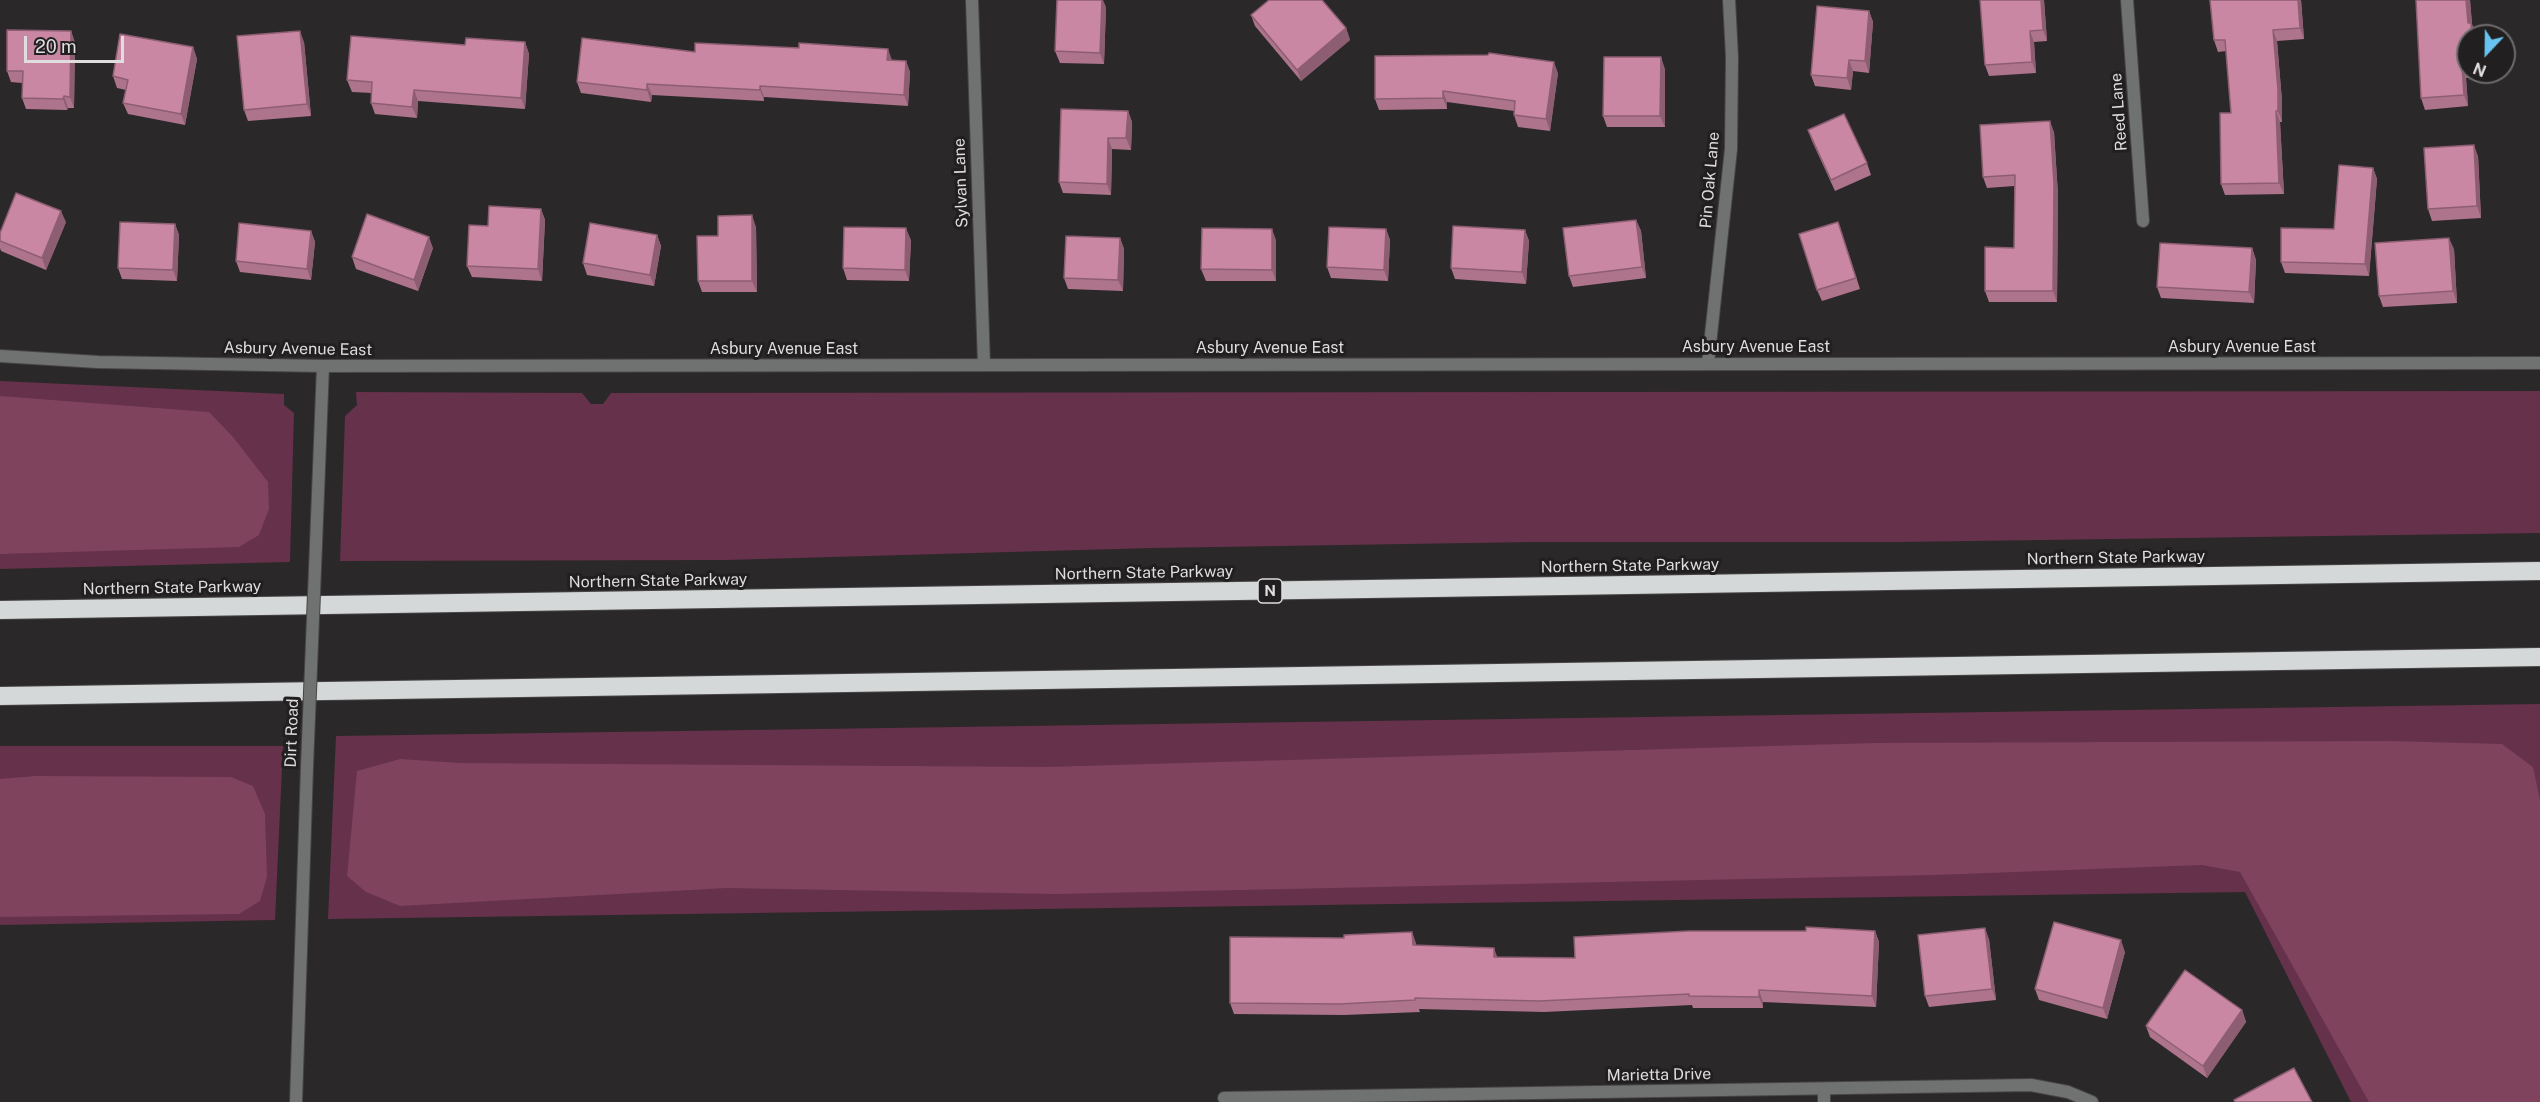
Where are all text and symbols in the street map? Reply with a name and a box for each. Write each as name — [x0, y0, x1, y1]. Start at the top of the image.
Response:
scale bar — [27, 24, 128, 62]
north arrow — [2456, 24, 2516, 84]
text: 20 m — [35, 36, 77, 57]
text: N — [2470, 58, 2489, 80]
street label: Reed Lane — [2107, 72, 2131, 152]
street label: Pin Oak Lane — [1696, 131, 1724, 229]
street label: Sylvan Lane — [950, 138, 972, 228]
street label: Asbury Avenue East — [1682, 337, 1830, 357]
street label: Asbury Avenue East — [2168, 337, 2316, 357]
street label: Asbury Avenue East — [224, 338, 372, 360]
street label: Asbury Avenue East — [1196, 338, 1344, 358]
street label: Asbury Avenue East — [710, 339, 858, 359]
street label: Northern State Parkway — [2026, 547, 2206, 569]
street label: Northern State Parkway — [1540, 555, 1720, 577]
street label: Northern State Parkway — [1054, 562, 1234, 584]
street label: Northern State Parkway — [568, 570, 748, 592]
street label: Northern State Parkway — [82, 577, 262, 599]
road number: N — [1258, 579, 1282, 603]
street label: Dirt Road — [281, 698, 303, 768]
street label: Marietta Drive — [1607, 1064, 1711, 1086]

